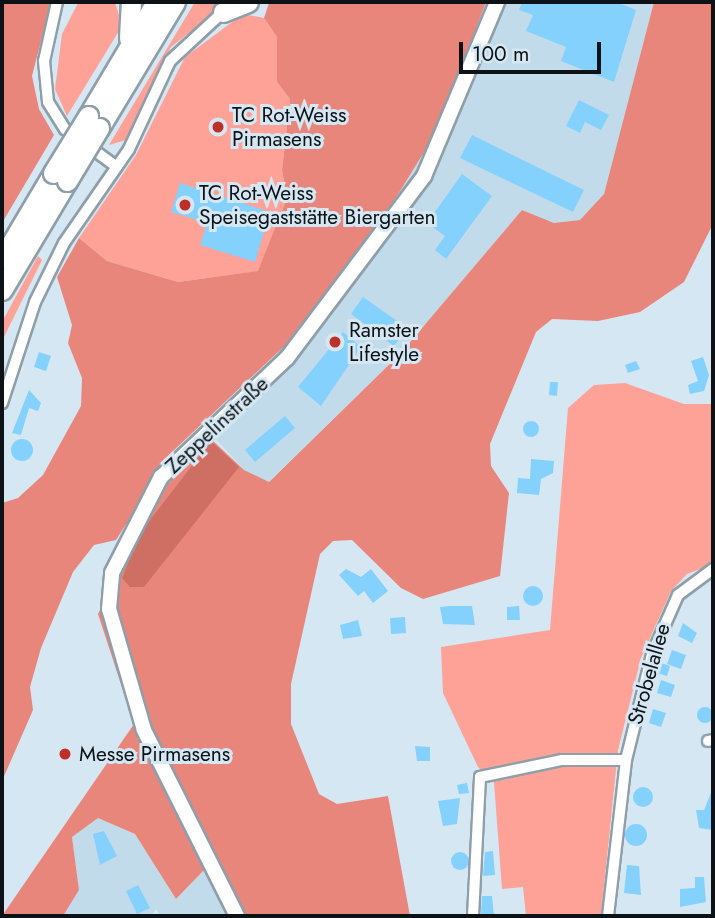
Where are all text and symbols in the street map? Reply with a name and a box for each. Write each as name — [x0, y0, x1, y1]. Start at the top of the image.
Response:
scale bar — [463, 28, 605, 72]
text: 100 m — [472, 39, 529, 69]
place label: TC Rot-Weiss Pirmasens — [232, 102, 346, 152]
marker: TC Rot-Weiss Pirmasens — [210, 119, 226, 135]
place label: TC Rot-Weiss Speisegaststätte Biergarten — [199, 180, 436, 230]
marker: TC Rot-Weiss Speisegaststätte Biergarten — [177, 197, 193, 213]
place label: Ramster Lifestyle — [349, 317, 419, 367]
marker: Ramster Lifestyle — [327, 334, 343, 350]
street label: Zeppelinstraße — [160, 371, 274, 479]
street label: Strobelallee — [623, 621, 675, 727]
place label: Messe Pirmasens — [79, 741, 230, 767]
marker: Messe Pirmasens — [57, 746, 73, 762]

